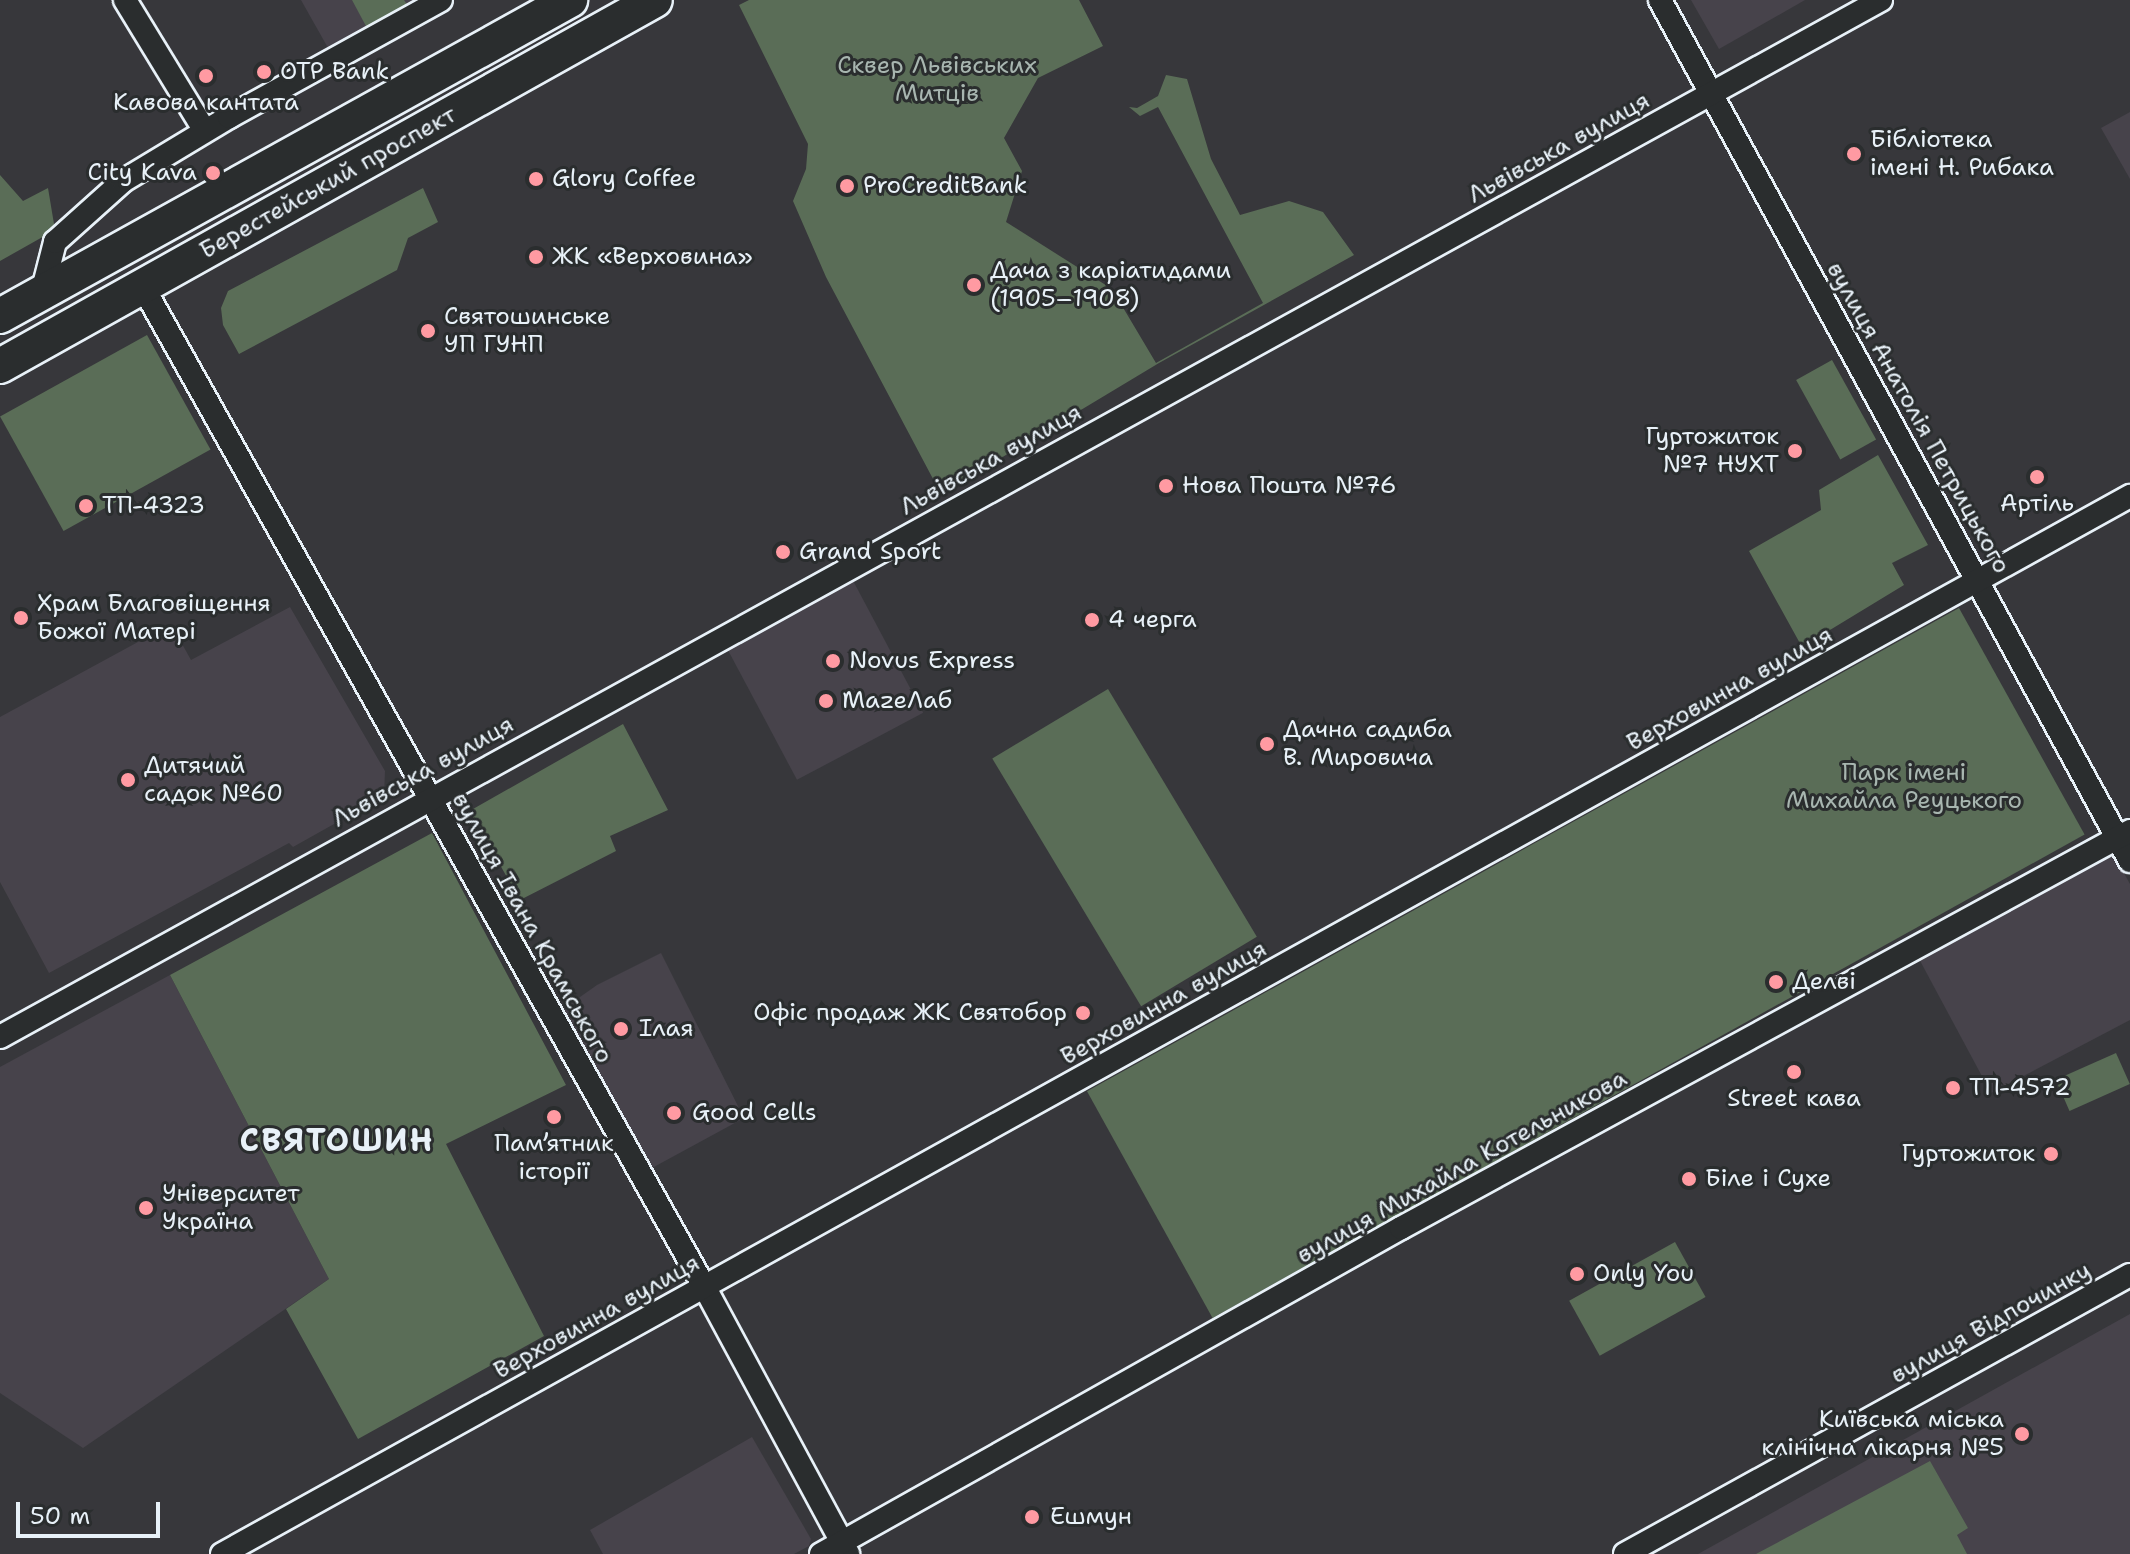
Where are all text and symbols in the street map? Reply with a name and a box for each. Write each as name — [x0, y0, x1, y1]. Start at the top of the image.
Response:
park label: Сквер Львівських Митців — [837, 52, 1037, 108]
place label: OTP Bank — [280, 58, 389, 86]
marker: OTP Bank — [255, 63, 273, 81]
marker: Кавова кантата — [197, 67, 215, 85]
street label: Львівська вулиця — [1463, 86, 1655, 210]
place label: Кавова кантата — [113, 89, 299, 117]
street label: Берестейський проспект — [195, 100, 461, 266]
place label: Бібліотека імені Н. Рибака — [1870, 126, 2054, 182]
marker: Бібліотека імені Н. Рибака — [1845, 145, 1863, 163]
place label: City Kava — [88, 159, 197, 187]
marker: City Kava — [204, 164, 222, 182]
place label: Glory Coffee — [552, 165, 696, 193]
marker: Glory Coffee — [527, 170, 545, 188]
place label: ProCreditBank — [863, 172, 1027, 200]
marker: ProCreditBank — [838, 177, 856, 195]
place label: ЖК «Верховина» — [552, 243, 753, 271]
marker: ЖК «Верховина» — [527, 248, 545, 266]
place label: Дача з каріатидами (1905–1908) — [990, 257, 1231, 313]
street label: вулиця Анатолія Петрицького — [1820, 257, 2016, 579]
marker: Дача з каріатидами (1905–1908) — [965, 276, 983, 294]
place label: Святошинське УП ГУНП — [444, 303, 610, 359]
marker: Святошинське УП ГУНП — [419, 322, 437, 340]
street label: Львівська вулиця — [895, 398, 1087, 522]
place label: Гуртожиток №7 НУХТ — [1645, 423, 1779, 479]
marker: Гуртожиток №7 НУХТ — [1786, 442, 1804, 460]
marker: Артіль — [2028, 468, 2046, 486]
place label: Нова Пошта №76 — [1182, 472, 1397, 500]
marker: Нова Пошта №76 — [1157, 477, 1175, 495]
place label: Артіль — [2000, 490, 2074, 518]
place label: ТП-4323 — [102, 492, 205, 520]
marker: ТП-4323 — [77, 497, 95, 515]
place label: Grand Sport — [799, 538, 942, 566]
marker: Grand Sport — [774, 543, 792, 561]
place label: Храм Благовіщення Божої Матері — [37, 590, 271, 646]
place label: 4 черга — [1108, 606, 1197, 634]
marker: Храм Благовіщення Божої Матері — [12, 609, 30, 627]
marker: 4 черга — [1083, 611, 1101, 629]
street label: Верховинна вулиця — [1622, 620, 1838, 758]
place label: Novus Express — [849, 647, 1015, 675]
marker: Novus Express — [824, 652, 842, 670]
place label: MazeЛаб — [842, 687, 952, 715]
marker: MazeЛаб — [817, 692, 835, 710]
street label: Львівська вулиця — [327, 710, 519, 834]
place label: Дачна садиба В. Мировича — [1283, 716, 1452, 772]
marker: Дачна садиба В. Мировича — [1258, 735, 1276, 753]
place label: Дитячий садок №60 — [144, 752, 283, 808]
park label: Парк імені Михайла Реуцького — [1786, 759, 2022, 815]
marker: Дитячий садок №60 — [119, 771, 137, 789]
street label: вулиця Івана Крамського — [445, 787, 619, 1069]
street label: Верховинна вулиця — [1056, 934, 1272, 1072]
place label: Делві — [1792, 968, 1856, 996]
marker: Делві — [1767, 973, 1785, 991]
place label: Офіс продаж ЖК Святобор — [753, 999, 1067, 1027]
marker: Офіс продаж ЖК Святобор — [1074, 1004, 1092, 1022]
place label: Ілая — [639, 1015, 694, 1043]
marker: Ілая — [610, 1018, 632, 1040]
marker: Street кава — [1785, 1063, 1803, 1081]
street label: вулиця Михайла Котельникова — [1292, 1064, 1632, 1270]
place label: ТП-4572 — [1969, 1074, 2070, 1102]
marker: ТП-4572 — [1944, 1079, 1962, 1097]
place label: Street кава — [1727, 1085, 1861, 1113]
place label: Good Cells — [692, 1099, 817, 1127]
marker: Good Cells — [663, 1102, 685, 1124]
marker: Пам’ятник історії — [545, 1108, 563, 1126]
district label: СВЯТОШИН — [240, 1121, 434, 1159]
place label: Пам’ятник історії — [494, 1130, 614, 1186]
place label: Гуртожиток — [1901, 1140, 2035, 1168]
marker: Гуртожиток — [2042, 1145, 2060, 1163]
place label: Біле і Сухе — [1705, 1165, 1831, 1193]
marker: Біле і Сухе — [1680, 1170, 1698, 1188]
place label: Університет Україна — [162, 1180, 300, 1236]
marker: Університет Україна — [137, 1199, 155, 1217]
street label: Верховинна вулиця — [489, 1248, 705, 1386]
street label: вулиця Відпочинку — [1886, 1256, 2096, 1390]
place label: Only You — [1593, 1260, 1694, 1288]
marker: Only You — [1568, 1265, 1586, 1283]
place label: Київська міська клінічна лікарня №5 — [1761, 1406, 2004, 1462]
marker: Київська міська клінічна лікарня №5 — [2011, 1423, 2033, 1445]
scale bar — [20, 1486, 164, 1536]
text: 50 m — [30, 1500, 90, 1532]
place label: Ешмун — [1050, 1503, 1132, 1531]
marker: Ешмун — [1021, 1506, 1043, 1528]

